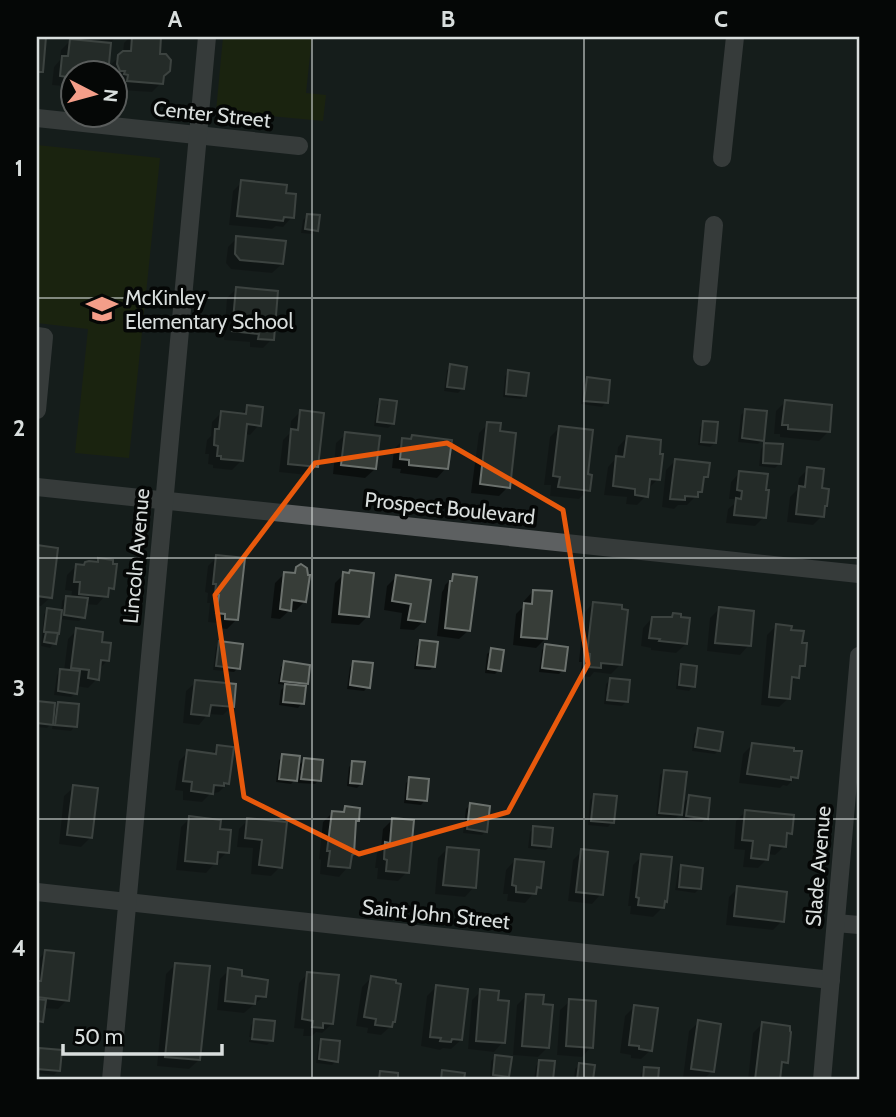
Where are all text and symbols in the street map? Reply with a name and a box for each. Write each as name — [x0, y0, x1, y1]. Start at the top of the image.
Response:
text: A — [168, 5, 183, 33]
text: B — [441, 5, 455, 33]
text: C — [714, 5, 728, 33]
north arrow — [60, 60, 130, 130]
text: N — [98, 88, 123, 104]
street label: Center Street — [152, 95, 272, 133]
text: 1 — [15, 154, 23, 182]
place label: McKinley Elementary School — [125, 285, 293, 334]
school or university icon: McKinley Elementary School — [85, 292, 119, 326]
text: 2 — [13, 414, 25, 442]
street label: Lincoln Avenue — [118, 487, 154, 625]
street label: Prospect Boulevard — [364, 487, 536, 529]
text: 3 — [13, 674, 25, 702]
street label: Slade Avenue — [800, 804, 836, 927]
street label: Saint John Street — [361, 894, 511, 934]
text: 4 — [12, 934, 26, 962]
scale bar — [63, 1012, 222, 1056]
text: 50 m — [74, 1024, 123, 1049]

